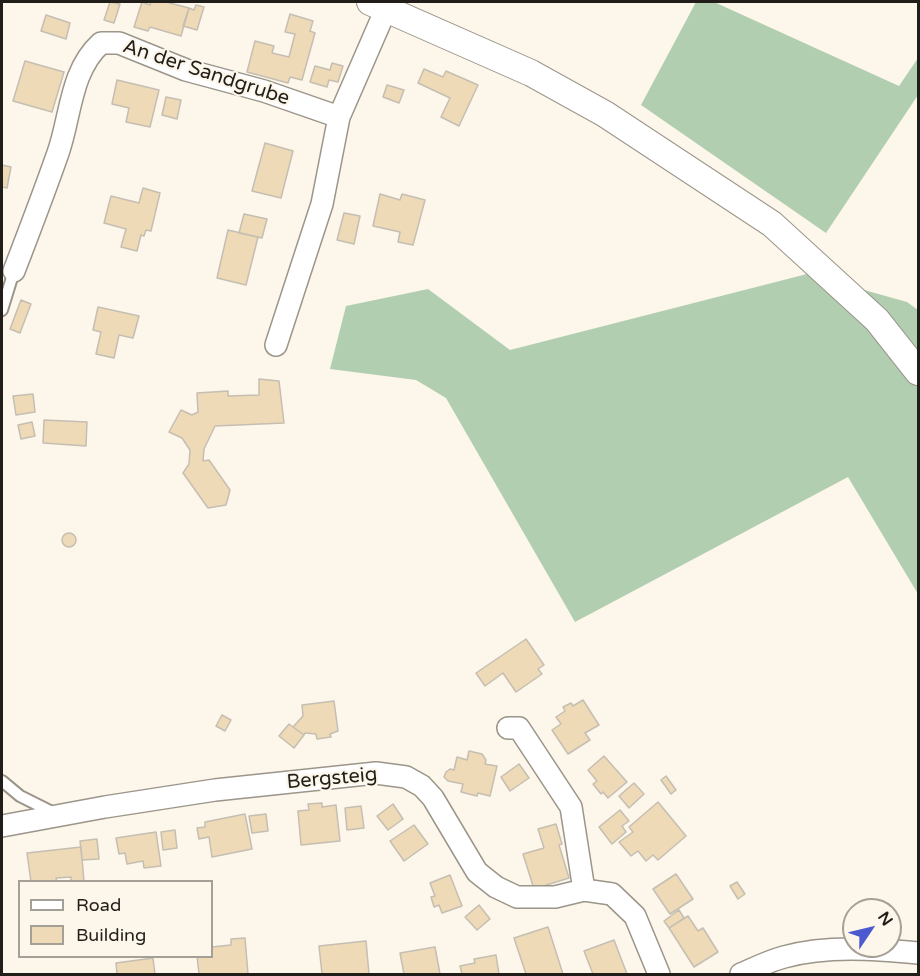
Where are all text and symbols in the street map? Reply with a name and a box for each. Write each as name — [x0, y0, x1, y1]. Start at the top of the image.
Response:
street label: An der Sandgrube — [120, 35, 292, 111]
street label: Bergsteig — [286, 763, 378, 795]
legend — [18, 880, 213, 958]
text: Road — [76, 894, 121, 916]
north arrow — [842, 898, 902, 958]
text: N — [873, 908, 897, 930]
text: Building — [76, 924, 146, 946]

